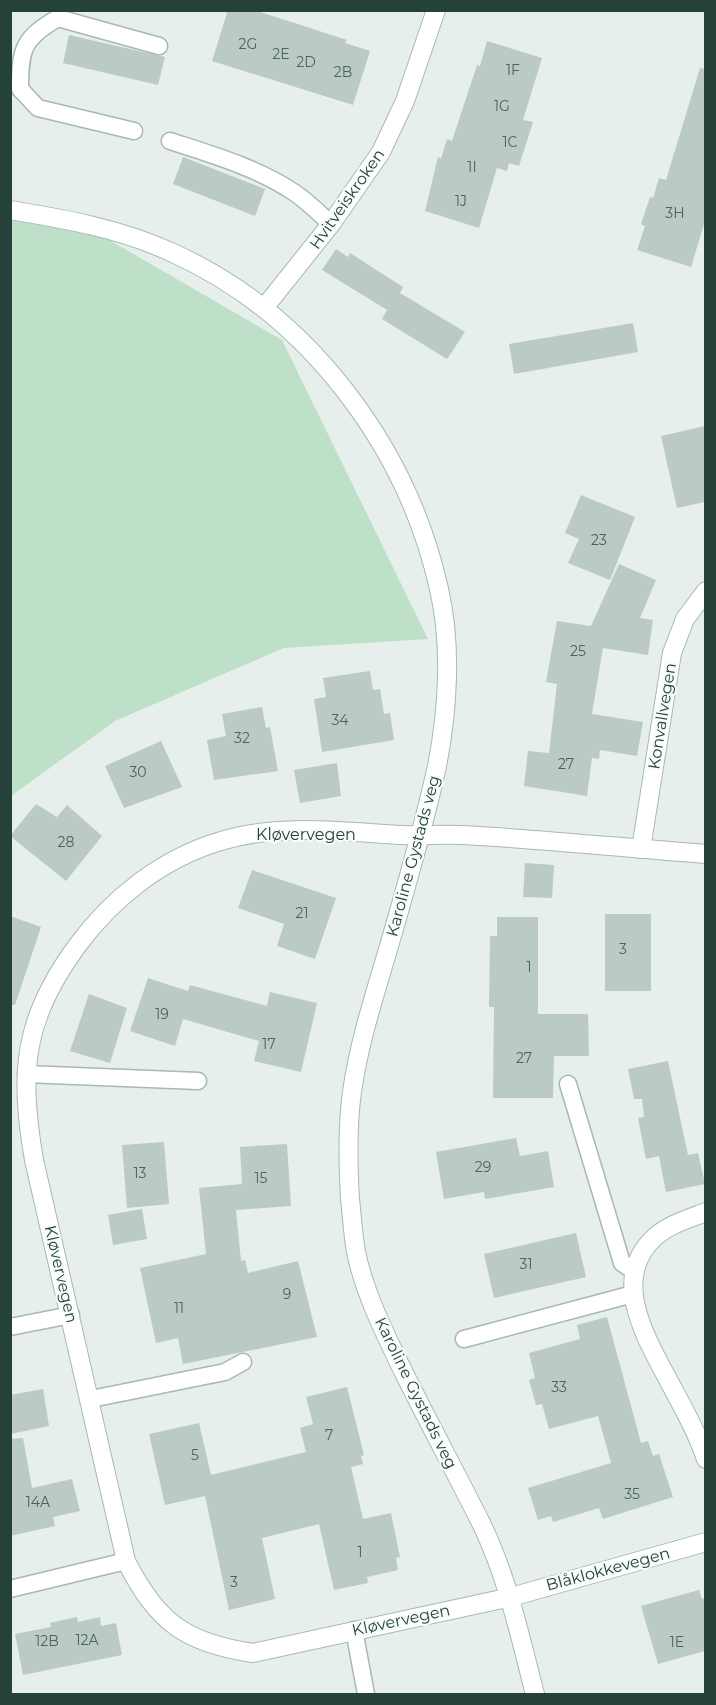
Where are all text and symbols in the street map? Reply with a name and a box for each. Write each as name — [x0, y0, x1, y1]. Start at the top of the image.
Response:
house number: 2G — [239, 35, 257, 53]
house number: 2E — [272, 45, 290, 63]
house number: 2D — [296, 53, 316, 71]
house number: 1F — [506, 61, 520, 79]
house number: 2B — [334, 63, 352, 81]
house number: 1G — [494, 97, 510, 115]
house number: 1C — [503, 133, 518, 151]
street label: Hvitveiskroken — [305, 145, 389, 253]
house number: 1I — [467, 158, 477, 176]
house number: 1J — [455, 192, 467, 210]
house number: 3H — [665, 204, 685, 222]
house number: 23 — [591, 531, 607, 549]
house number: 25 — [570, 642, 586, 660]
street label: Konvallvegen — [644, 661, 680, 771]
house number: 34 — [331, 711, 349, 729]
house number: 32 — [234, 729, 250, 747]
house number: 27 — [558, 755, 574, 773]
house number: 30 — [129, 763, 147, 781]
street label: Karoline Gystads veg — [382, 773, 444, 939]
street label: Kløvervegen — [256, 825, 356, 844]
house number: 28 — [58, 833, 75, 851]
house number: 21 — [295, 904, 309, 922]
house number: 3 — [619, 940, 627, 958]
house number: 1 — [526, 958, 532, 976]
house number: 19 — [155, 1005, 169, 1023]
house number: 17 — [262, 1035, 276, 1053]
house number: 27 — [516, 1049, 532, 1067]
house number: 29 — [475, 1158, 491, 1176]
house number: 13 — [134, 1164, 147, 1182]
house number: 15 — [255, 1169, 268, 1187]
street label: Kløvervegen — [41, 1223, 81, 1325]
house number: 31 — [520, 1255, 532, 1273]
house number: 9 — [283, 1285, 291, 1303]
house number: 11 — [174, 1299, 184, 1317]
street label: Karoline Gystads veg — [371, 1314, 461, 1472]
house number: 33 — [551, 1378, 567, 1396]
house number: 7 — [325, 1426, 333, 1444]
house number: 5 — [191, 1446, 199, 1464]
house number: 35 — [624, 1485, 640, 1503]
house number: 14A — [26, 1493, 51, 1511]
house number: 1 — [357, 1543, 363, 1561]
street label: Blåklokkevegen — [544, 1543, 672, 1595]
house number: 3 — [230, 1573, 238, 1591]
street label: Kløvervegen — [350, 1600, 452, 1640]
house number: 12A — [75, 1631, 99, 1649]
house number: 12B — [35, 1632, 59, 1650]
house number: 1E — [670, 1633, 684, 1651]

